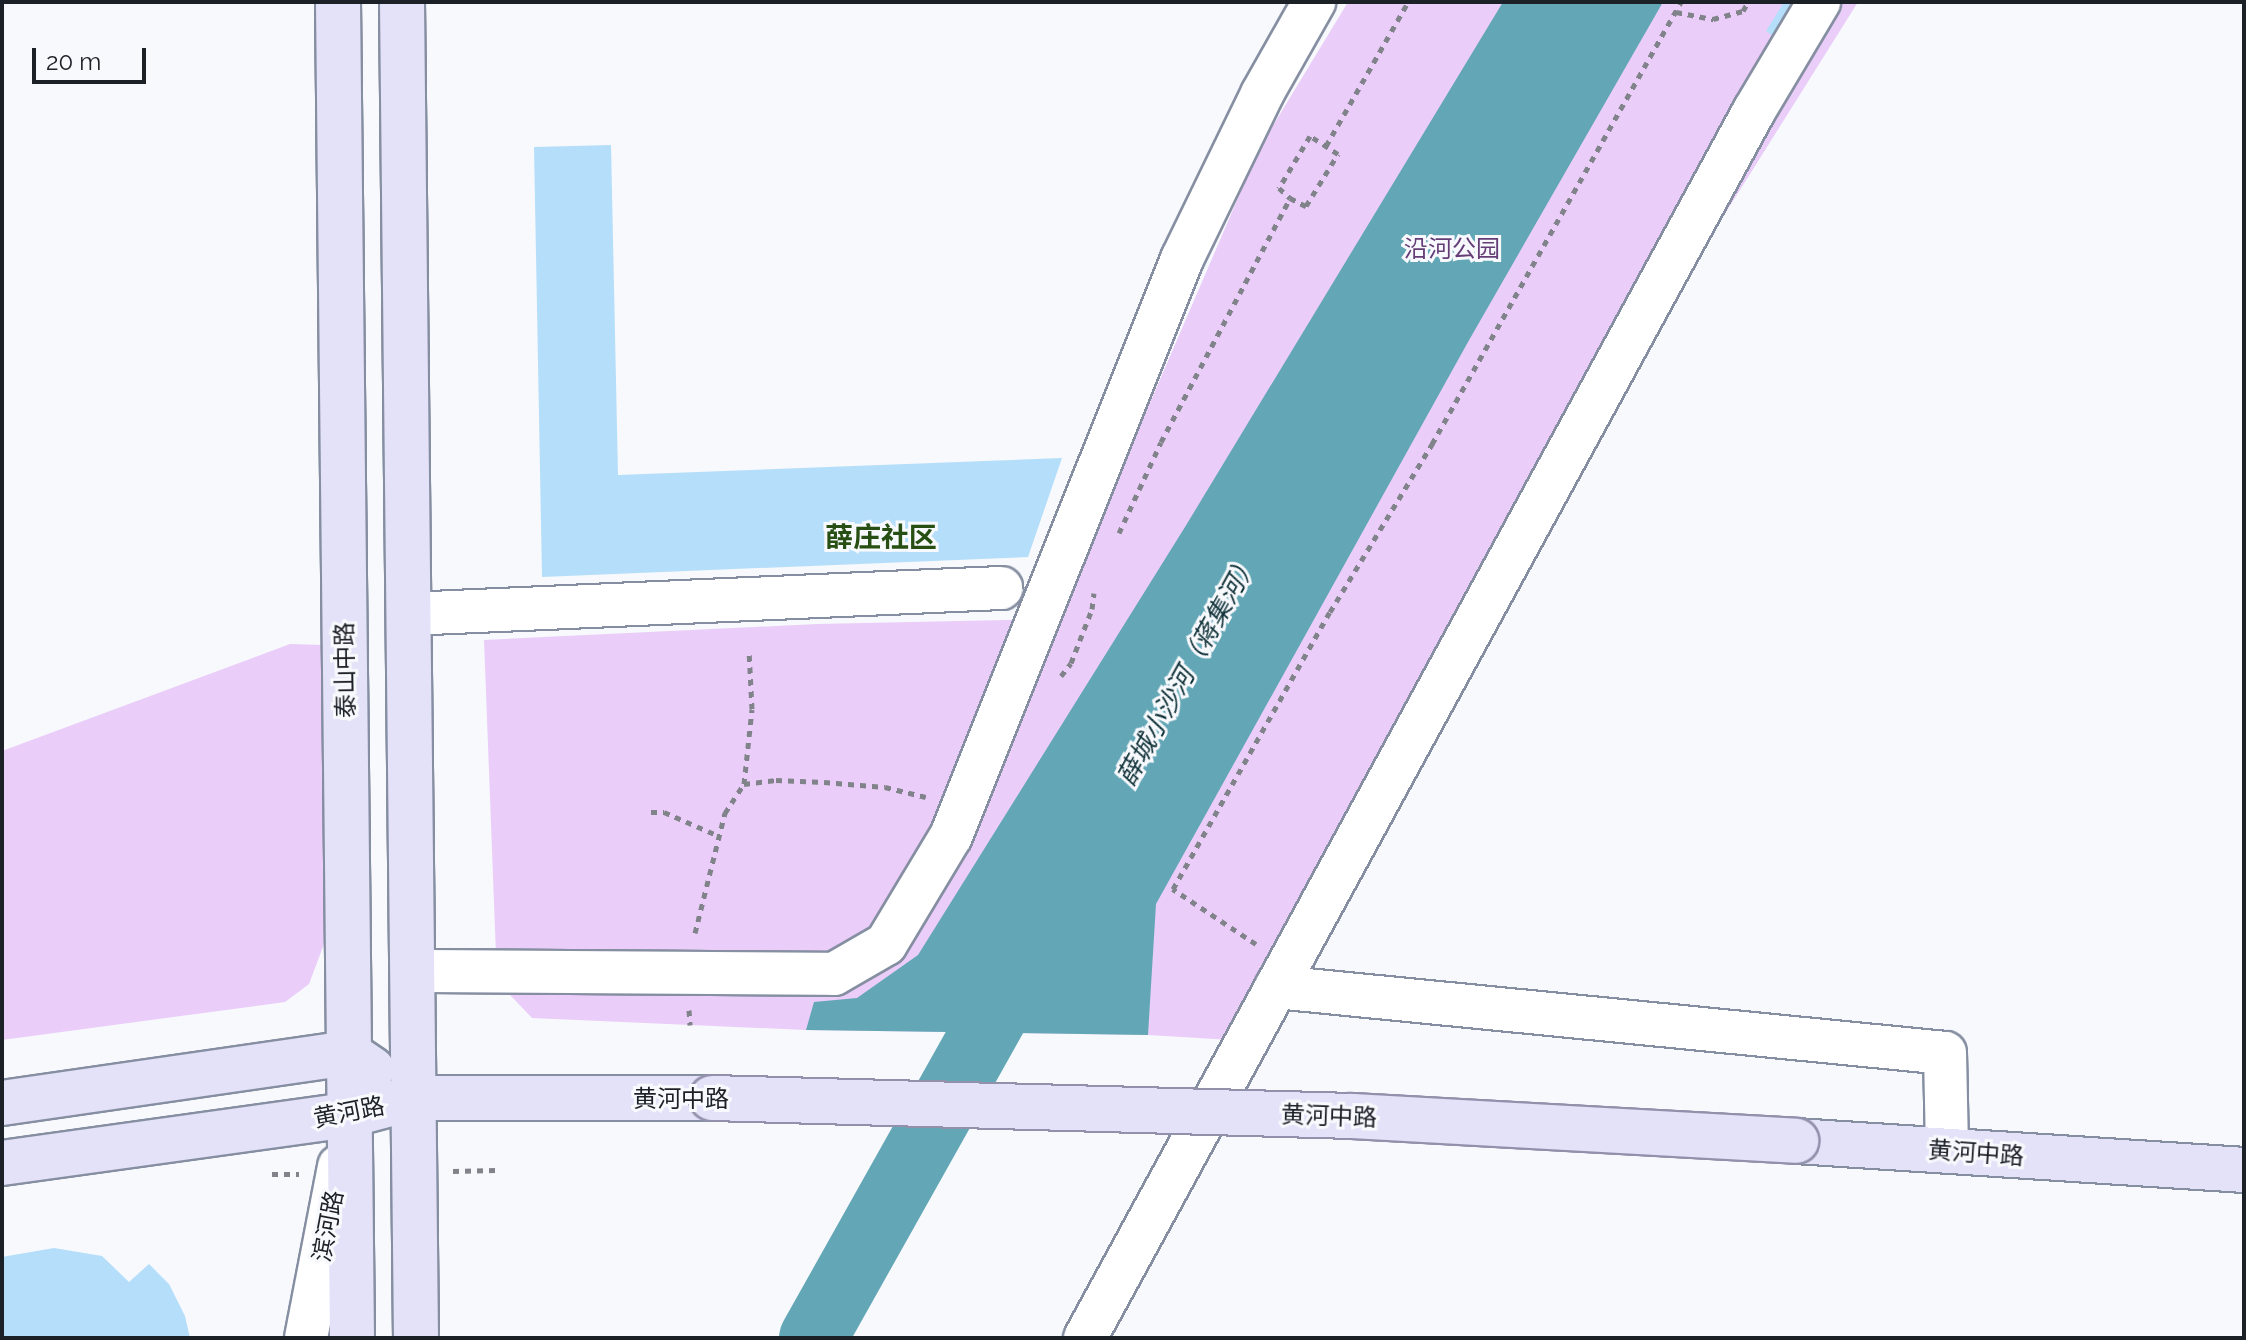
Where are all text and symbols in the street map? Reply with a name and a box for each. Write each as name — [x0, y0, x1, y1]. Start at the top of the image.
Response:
scale bar — [36, 32, 150, 82]
text: 20 m — [46, 47, 101, 76]
park label: 沿河公园 — [1404, 235, 1500, 263]
district label: 薛庄社区 — [825, 521, 937, 555]
water label: 薛城小沙河（蒋集河） — [1111, 549, 1265, 791]
street label: 泰山中路 — [330, 622, 360, 718]
street label: 黄河中路 — [633, 1085, 729, 1113]
street label: 黄河路 — [311, 1091, 387, 1133]
street label: 黄河中路 — [1281, 1100, 1377, 1132]
street label: 黄河中路 — [1927, 1135, 2025, 1171]
street label: 滨河路 — [307, 1188, 349, 1264]

